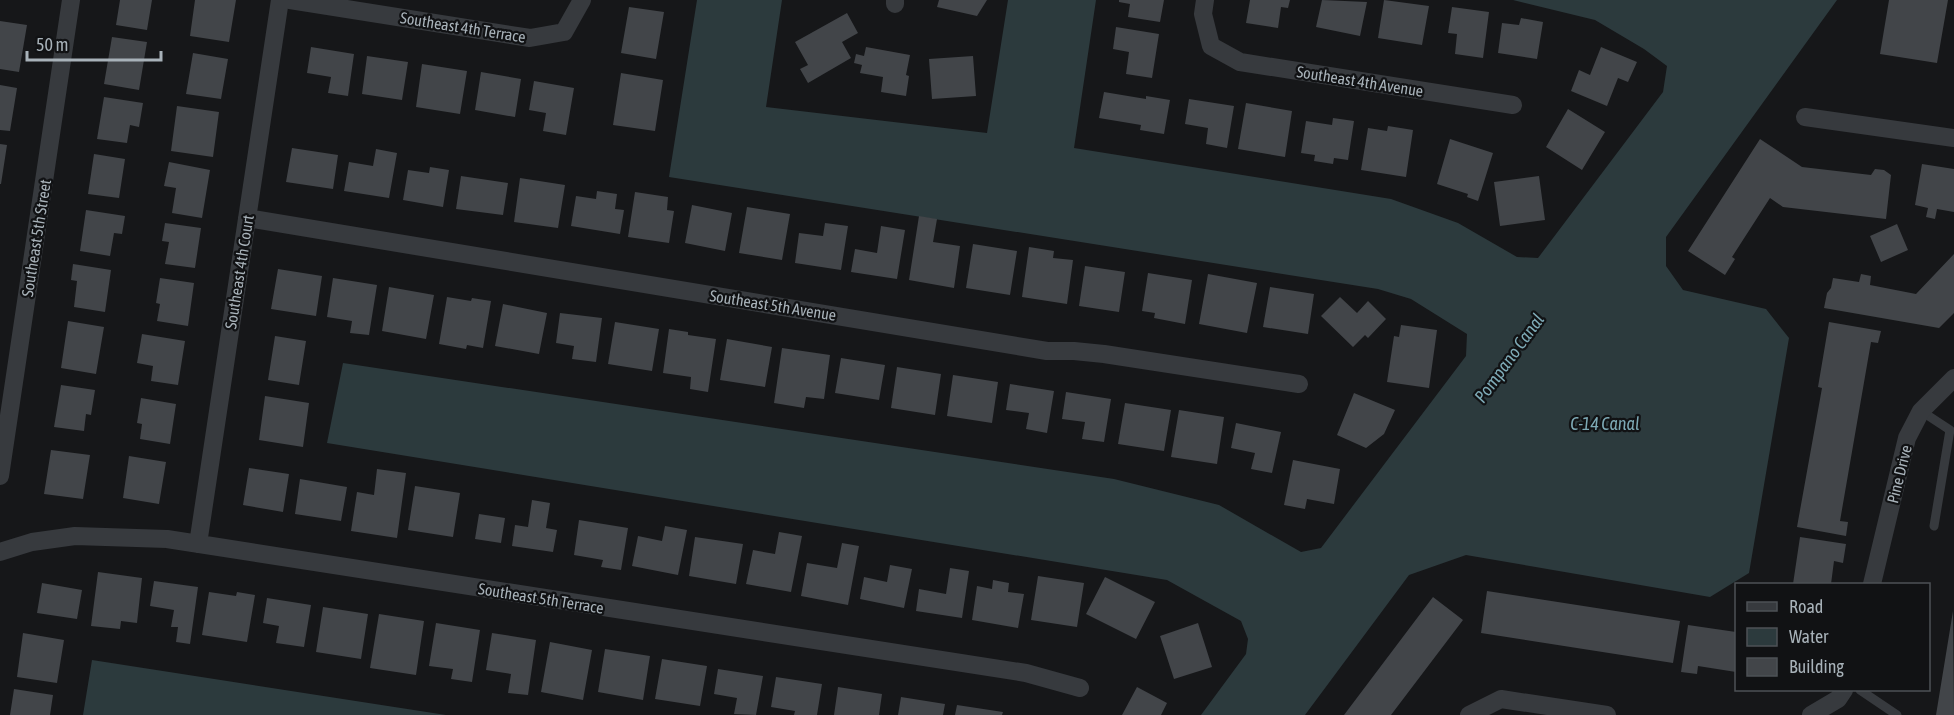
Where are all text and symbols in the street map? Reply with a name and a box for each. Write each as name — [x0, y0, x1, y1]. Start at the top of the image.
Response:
street label: Southeast 4th Terrace — [399, 8, 527, 46]
scale bar — [27, 24, 160, 62]
text: 50 m — [36, 34, 68, 55]
street label: Southeast 4th Avenue — [1295, 62, 1425, 100]
street label: Southeast 5th Street — [18, 178, 54, 298]
street label: Southeast 4th Court — [221, 213, 257, 330]
street label: Southeast 5th Avenue — [708, 286, 838, 324]
water label: Pompano Canal — [1470, 309, 1548, 407]
water label: C-14 Canal — [1570, 413, 1640, 434]
street label: Pine Drive — [1883, 443, 1915, 505]
street label: Southeast 5th Terrace — [477, 579, 605, 617]
legend — [1735, 583, 1930, 691]
text: Road — [1789, 596, 1823, 617]
text: Water — [1789, 626, 1829, 647]
text: Building — [1789, 656, 1844, 677]

